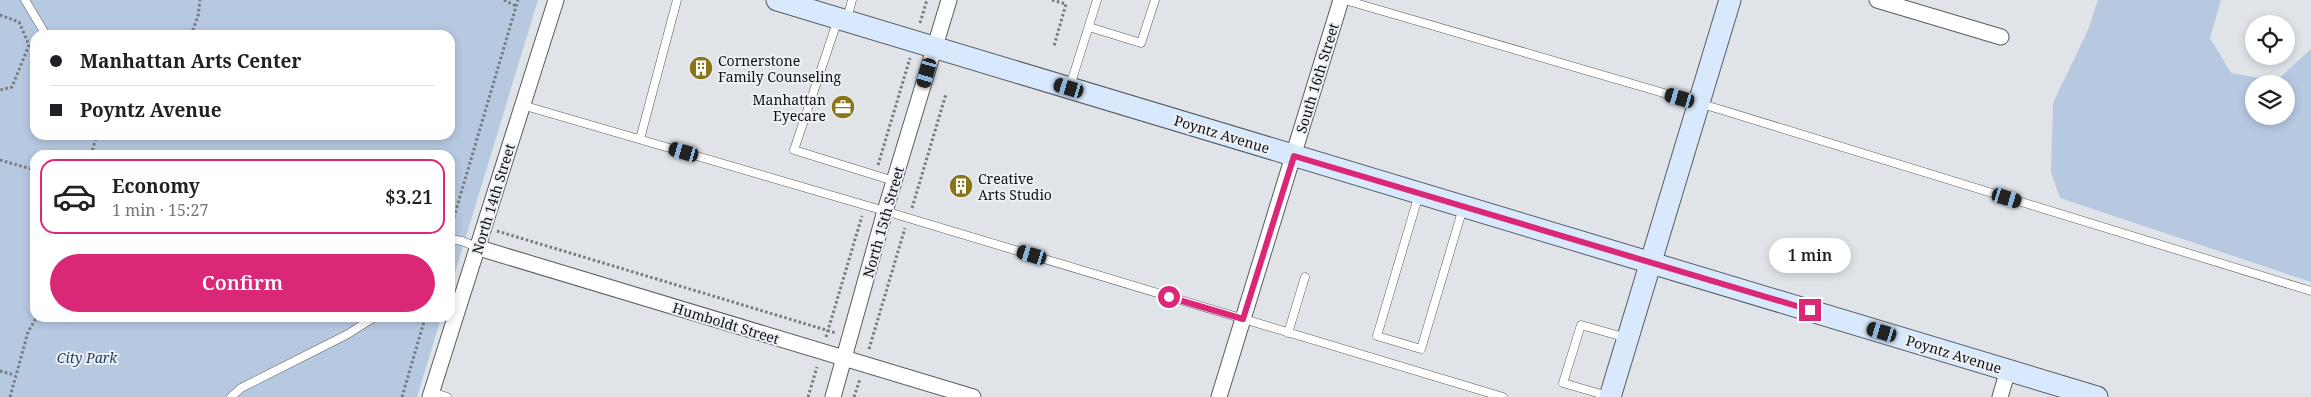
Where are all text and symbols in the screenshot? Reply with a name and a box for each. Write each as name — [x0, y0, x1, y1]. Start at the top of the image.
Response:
map controls — [2245, 15, 2295, 125]
button: locate — [2245, 15, 2295, 65]
street label: South 16th Street — [1291, 21, 1343, 135]
text: Manhattan Arts Center — [80, 48, 301, 74]
place label: Cornerstone Family Counseling — [718, 51, 841, 86]
building icon: Cornerstone Family Counseling — [688, 55, 714, 81]
car — [915, 57, 938, 89]
button: layers — [2245, 75, 2295, 125]
car — [1052, 76, 1085, 100]
car — [1663, 87, 1696, 109]
place label: Manhattan Eyecare — [752, 90, 826, 125]
office icon: Manhattan Eyecare — [830, 94, 856, 120]
text: Poyntz Avenue — [80, 97, 222, 123]
street label: Poyntz Avenue — [1172, 110, 1272, 158]
street label: North 14th Street — [467, 141, 519, 257]
car — [667, 141, 700, 163]
street label: North 15th Street — [858, 164, 908, 280]
place label: Creative Arts Studio — [978, 169, 1052, 204]
text: Economy — [112, 173, 200, 199]
building icon: Creative Arts Studio — [948, 173, 974, 199]
icon: car — [52, 174, 97, 219]
text: $3.21 — [385, 184, 433, 210]
car — [1990, 186, 2023, 210]
text: 1 min · 15:27 — [112, 199, 208, 221]
callout: 1 min — [1769, 238, 1851, 272]
car — [1015, 243, 1048, 267]
text: 1 min — [1788, 244, 1832, 266]
button: Confirm — [50, 254, 435, 312]
route start — [1158, 286, 1180, 308]
street label: Humboldt Street — [670, 298, 782, 348]
route end — [1799, 299, 1821, 321]
car — [1865, 320, 1898, 344]
street label: Poyntz Avenue — [1904, 330, 2004, 378]
park label: City Park — [57, 348, 118, 367]

